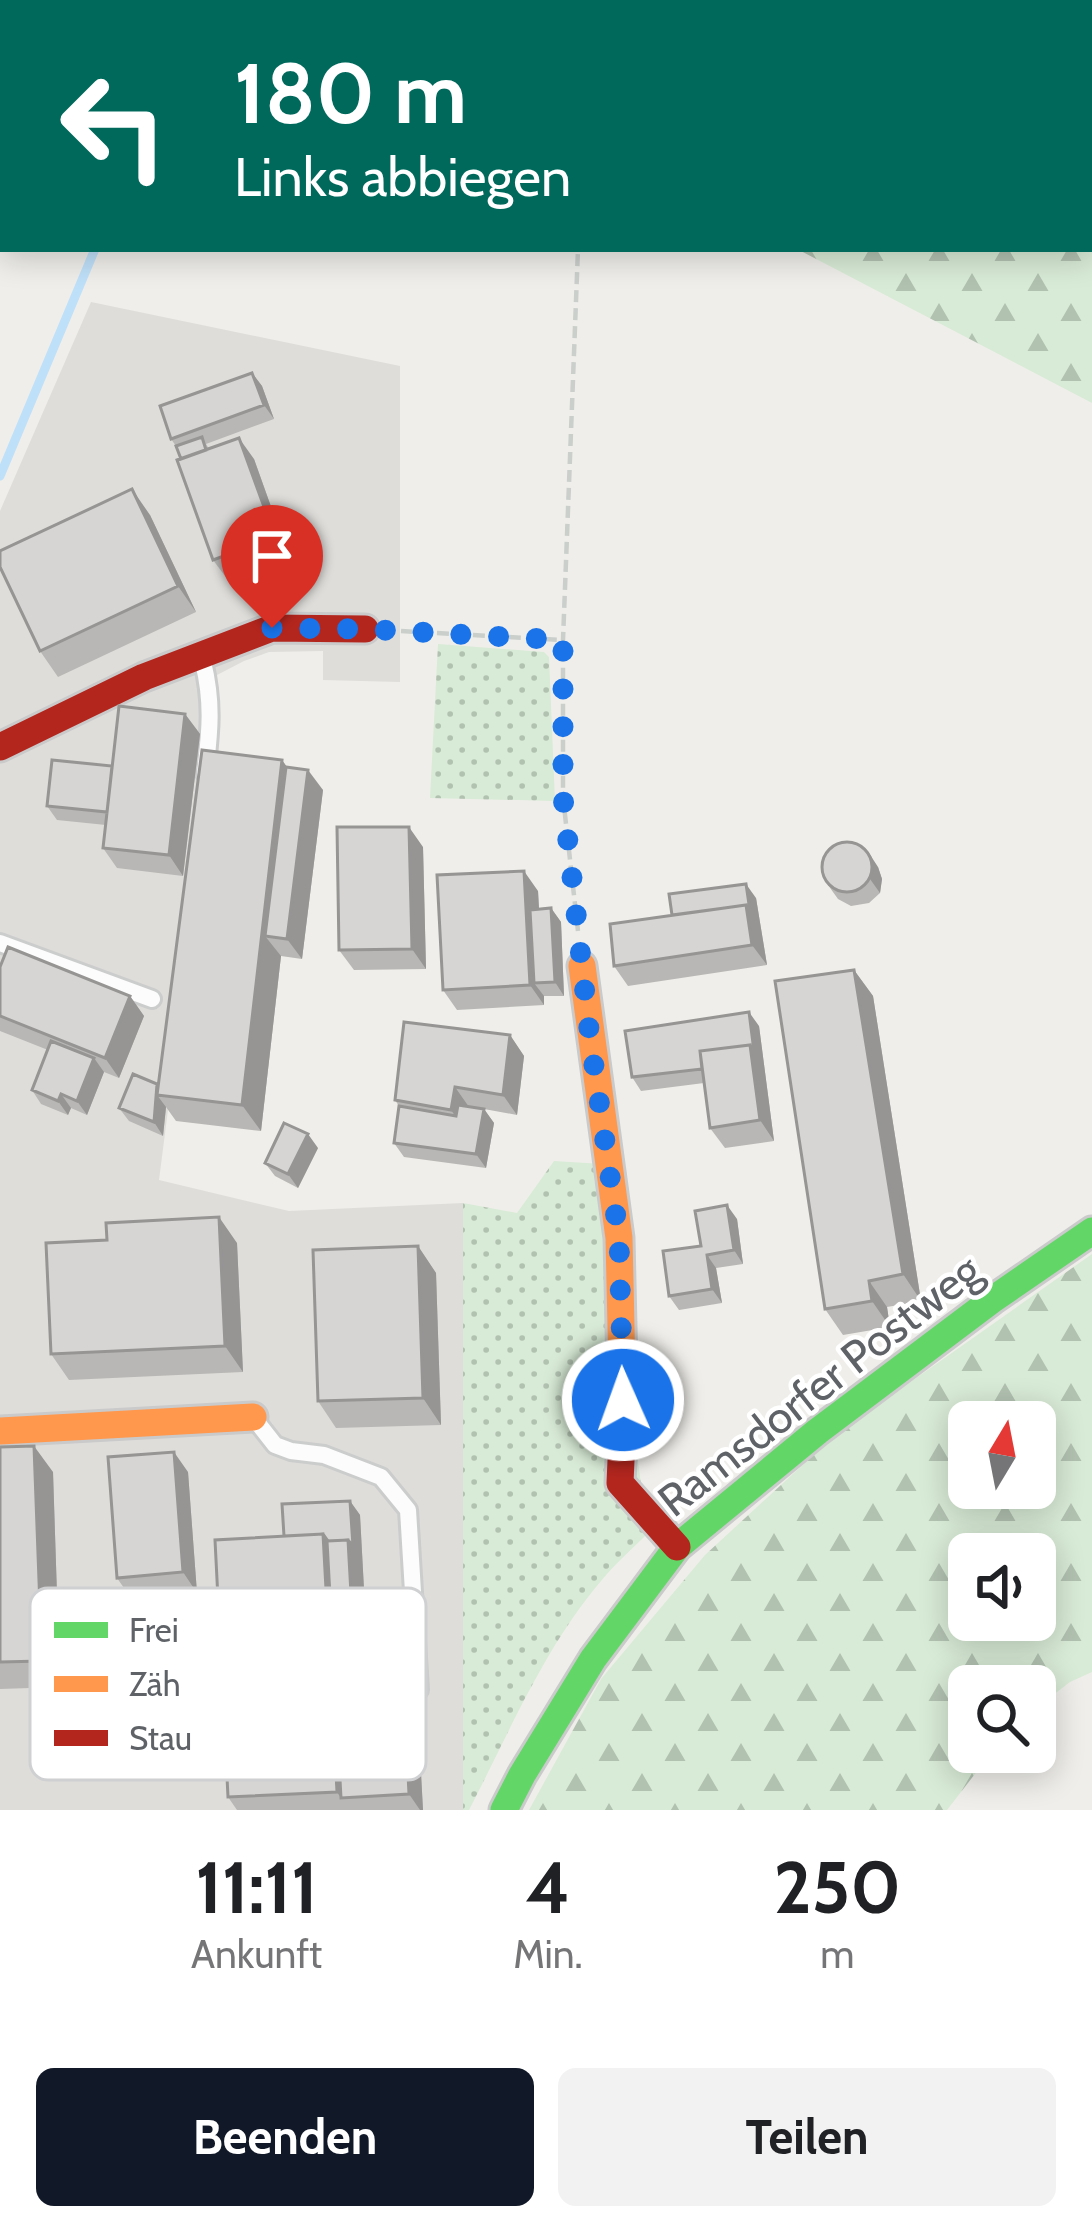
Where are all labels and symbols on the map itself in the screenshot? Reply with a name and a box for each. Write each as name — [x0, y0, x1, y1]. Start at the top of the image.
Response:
pin — [221, 505, 323, 628]
street label: Ramsdorfer Postweg — [647, 1242, 991, 1528]
position arrow — [560, 1337, 686, 1463]
north arrow — [948, 1401, 1056, 1509]
legend — [30, 1588, 426, 1780]
text: Frei — [129, 1610, 179, 1650]
text: Zäh — [129, 1664, 181, 1704]
text: Stau — [129, 1718, 192, 1758]

